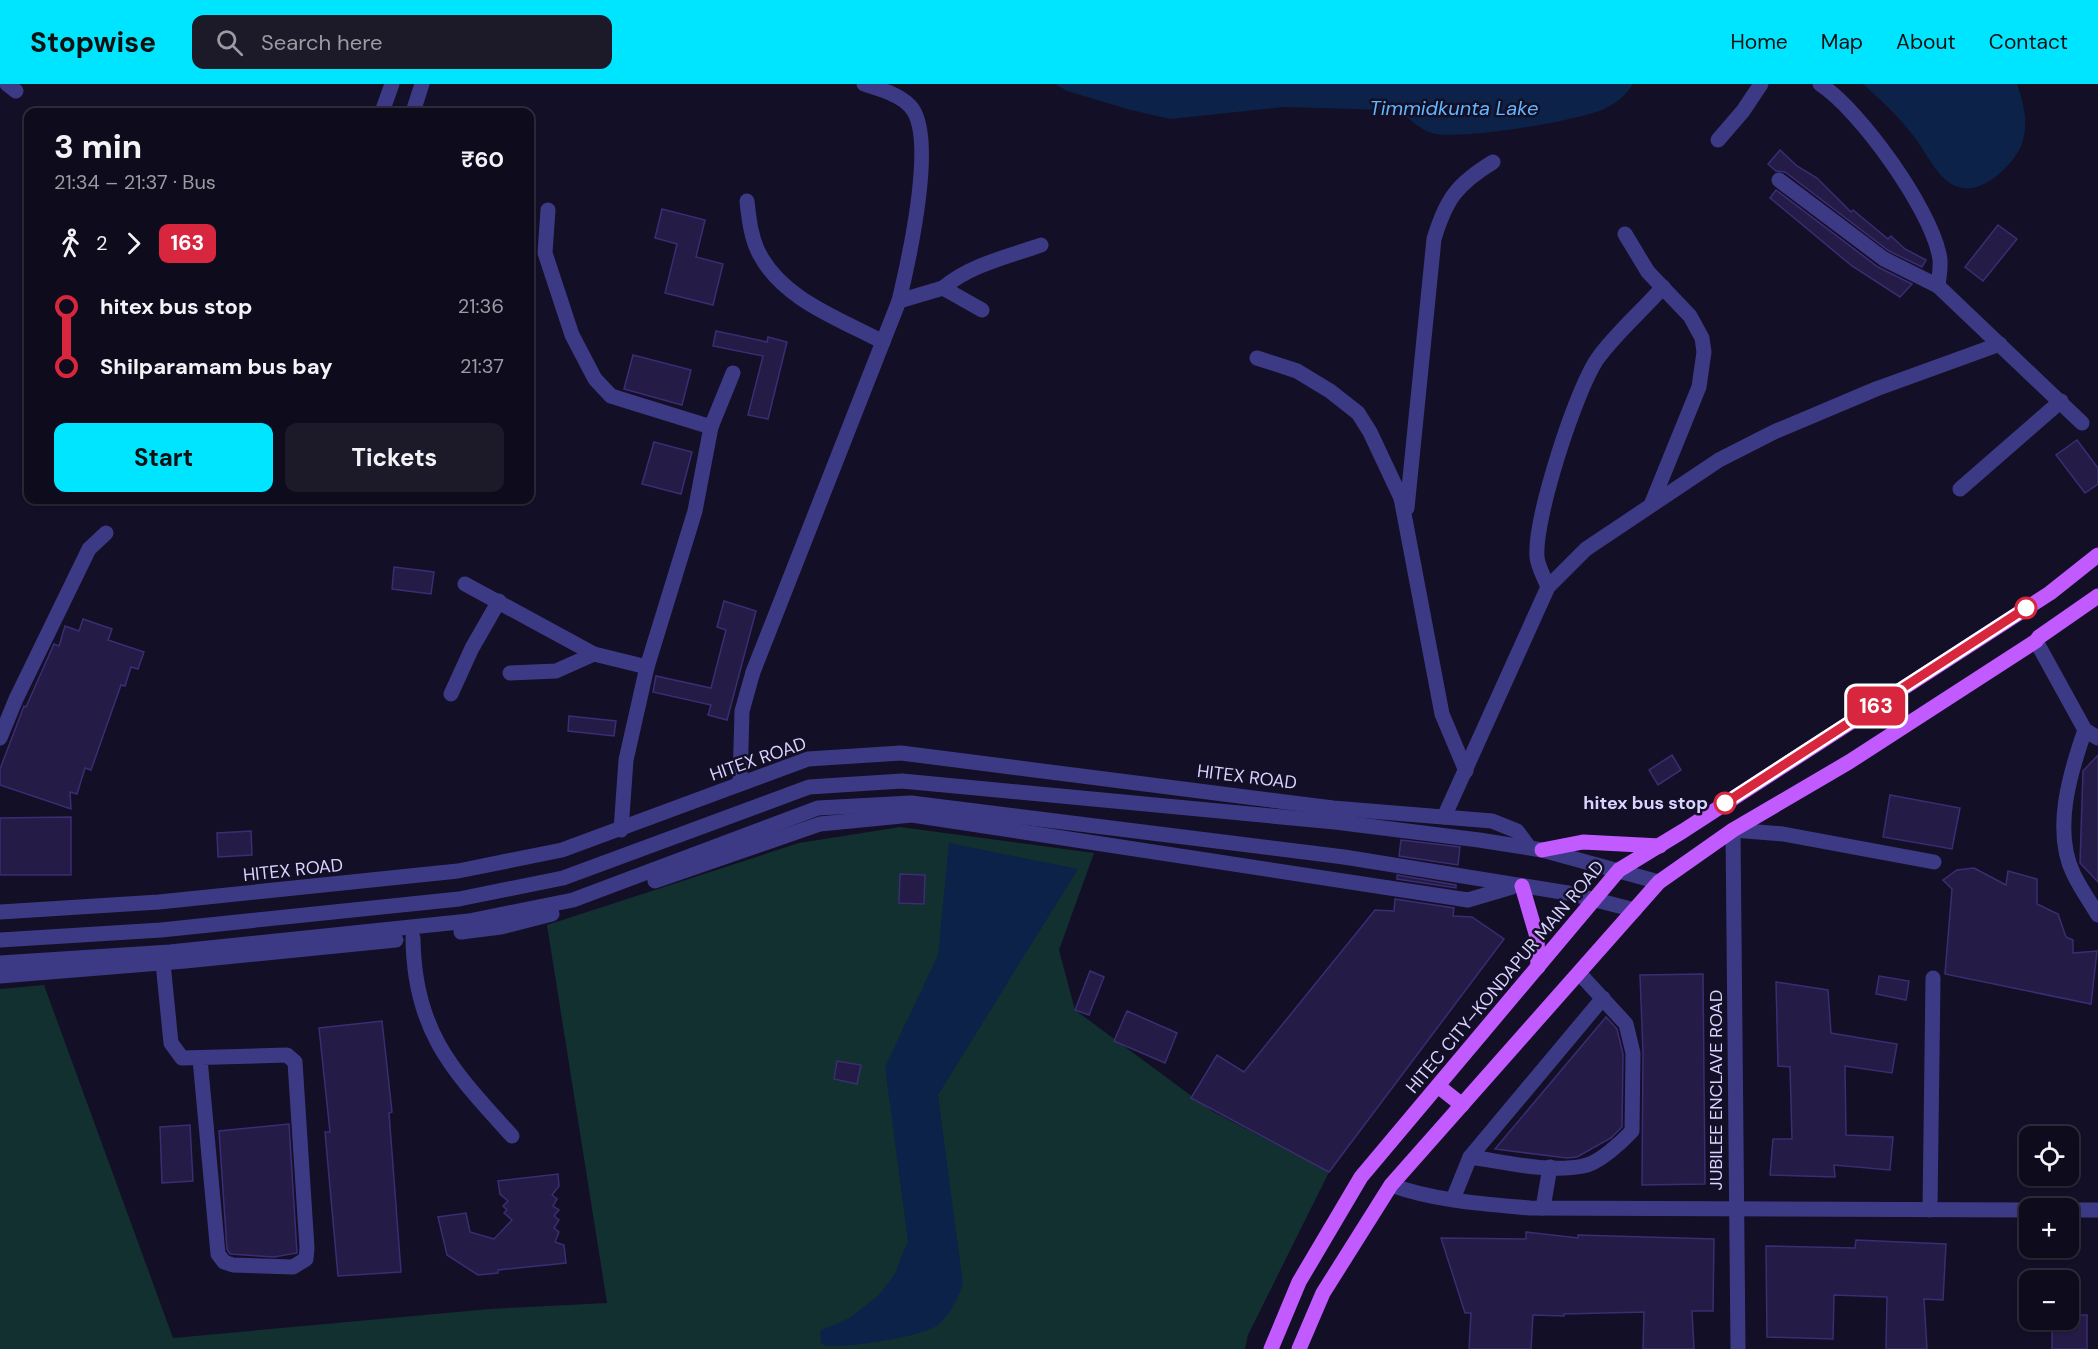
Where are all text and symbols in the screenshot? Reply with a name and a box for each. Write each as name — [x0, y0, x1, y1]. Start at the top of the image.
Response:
search box — [192, 15, 612, 69]
text: Stopwise — [30, 24, 156, 61]
icon: search — [213, 26, 246, 59]
text: Search here — [261, 28, 382, 57]
text: Home — [1730, 28, 1788, 56]
text: Map — [1821, 28, 1863, 56]
text: About — [1896, 28, 1956, 56]
text: Contact — [1989, 28, 2068, 56]
water label: Timmidkunta Lake — [1370, 95, 1538, 121]
text: 3 min — [54, 125, 142, 168]
text: ₹60 — [461, 145, 504, 174]
text: 21:34 – 21:37 · Bus — [54, 169, 216, 195]
icon: walk — [54, 227, 87, 260]
icon: forward — [117, 227, 150, 260]
text: 163 — [171, 229, 204, 257]
text: 2 — [96, 230, 108, 256]
text: hitex bus stop — [100, 292, 252, 321]
text: 21:36 — [458, 293, 504, 319]
text: Shilparamam bus bay — [100, 352, 332, 381]
text: 21:37 — [460, 353, 504, 379]
button: Start — [54, 423, 273, 492]
button: Tickets — [285, 423, 504, 492]
unlabelled marker — [2015, 597, 2037, 619]
line badge: 163 — [1842, 686, 1910, 726]
text: 163 — [1859, 692, 1893, 720]
street label: HITEX ROAD — [707, 731, 809, 787]
street label: HITEX ROAD — [1196, 759, 1298, 795]
place label: hitex bus stop — [1583, 791, 1708, 815]
marker: hitex bus stop — [1714, 792, 1736, 814]
street label: HITEX ROAD — [242, 853, 344, 887]
street label: HITEC CITY–KONDAPUR MAIN ROAD — [1400, 856, 1610, 1098]
street label: JUBILEE ENCLAVE ROAD — [1704, 990, 1728, 1190]
map controls — [2019, 1126, 2079, 1330]
button: locate — [2019, 1126, 2079, 1186]
button: + — [2019, 1198, 2079, 1258]
button: − — [2019, 1270, 2079, 1330]

